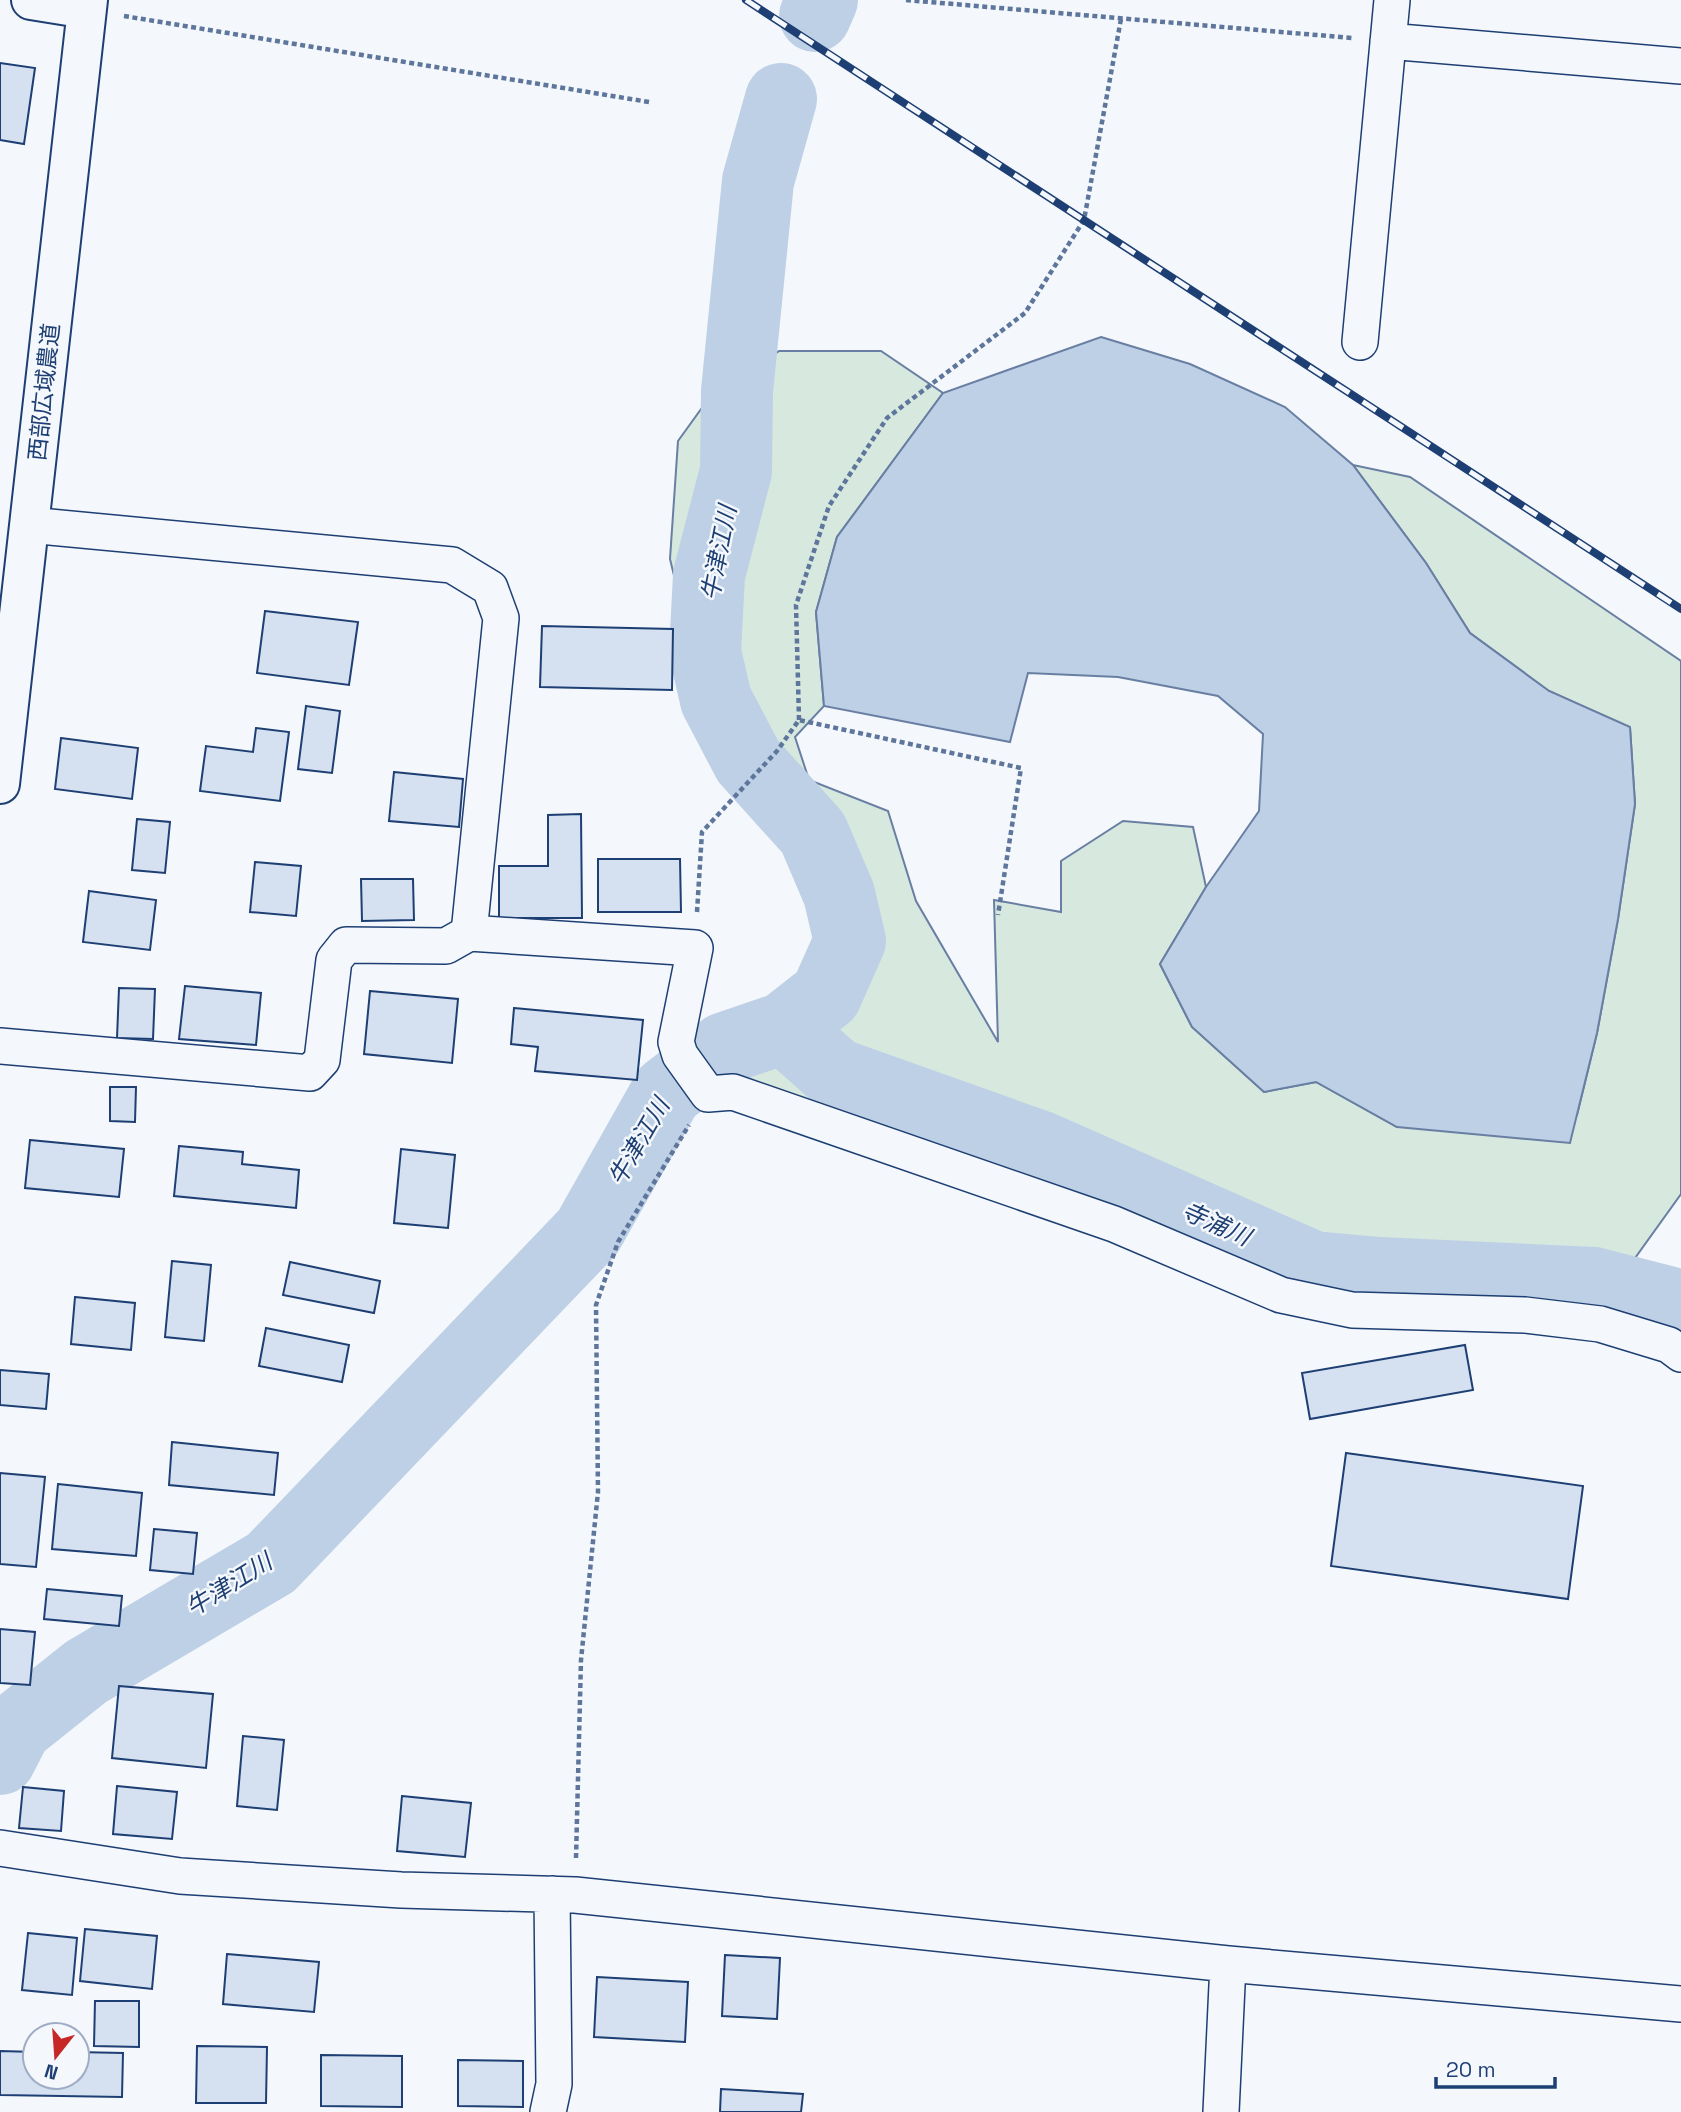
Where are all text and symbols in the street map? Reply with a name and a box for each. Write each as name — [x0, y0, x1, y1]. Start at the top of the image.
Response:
street label: 西部広域農道 — [22, 322, 66, 462]
water label: 牛津江川 — [694, 500, 743, 603]
water label: 牛津江川 — [601, 1090, 677, 1191]
water label: 寺浦川 — [1177, 1195, 1258, 1254]
water label: 牛津江川 — [180, 1544, 280, 1623]
north arrow — [21, 2021, 91, 2091]
scale bar — [1436, 2046, 1555, 2090]
text: 20 m — [1446, 2056, 1496, 2083]
text: N — [41, 2058, 61, 2086]

